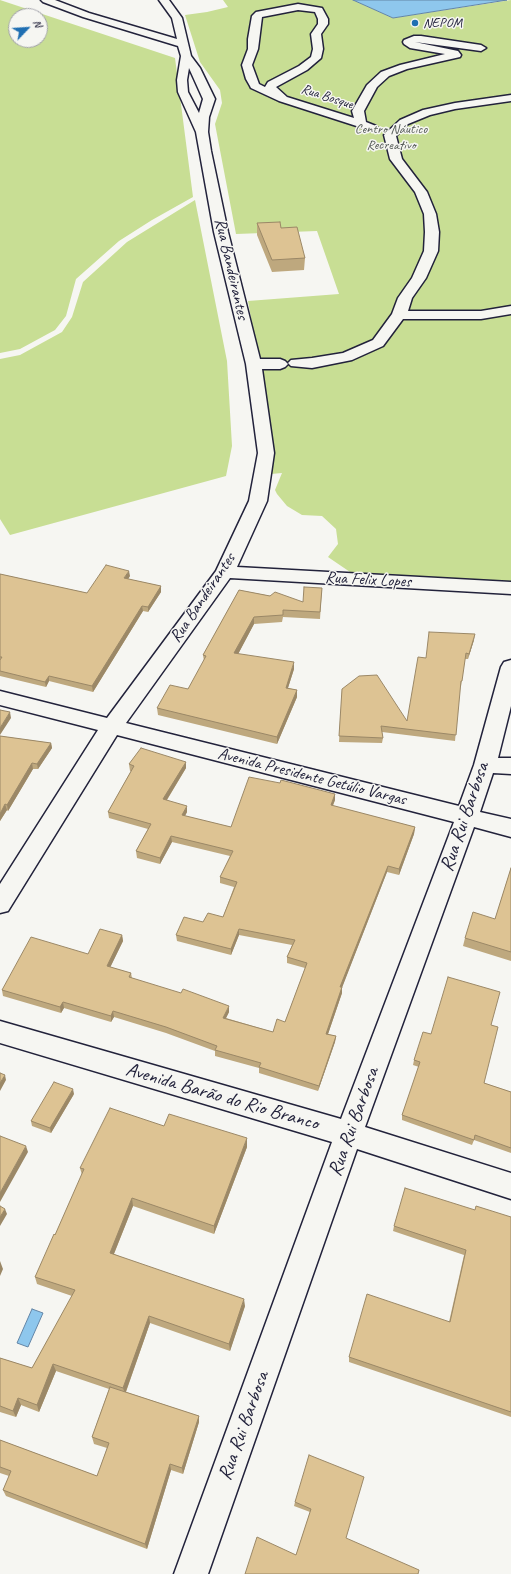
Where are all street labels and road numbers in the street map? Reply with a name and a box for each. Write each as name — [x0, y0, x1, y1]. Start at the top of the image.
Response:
street label: Rua Bosque — [299, 81, 355, 113]
street label: Rua Bandeirantes — [209, 216, 253, 322]
street label: Rua Bandeirantes — [166, 549, 240, 647]
street label: Rua Felix Lopes — [325, 568, 411, 592]
street label: Avenida Presidente Getúlio Vargas — [216, 744, 408, 810]
street label: Rua Rui Barbosa — [435, 759, 495, 875]
street label: Avenida Barão do Rio Branco — [123, 1058, 321, 1136]
street label: Rua Rui Barbosa — [323, 1065, 385, 1179]
street label: Rua Rui Barbosa — [213, 1369, 275, 1483]

